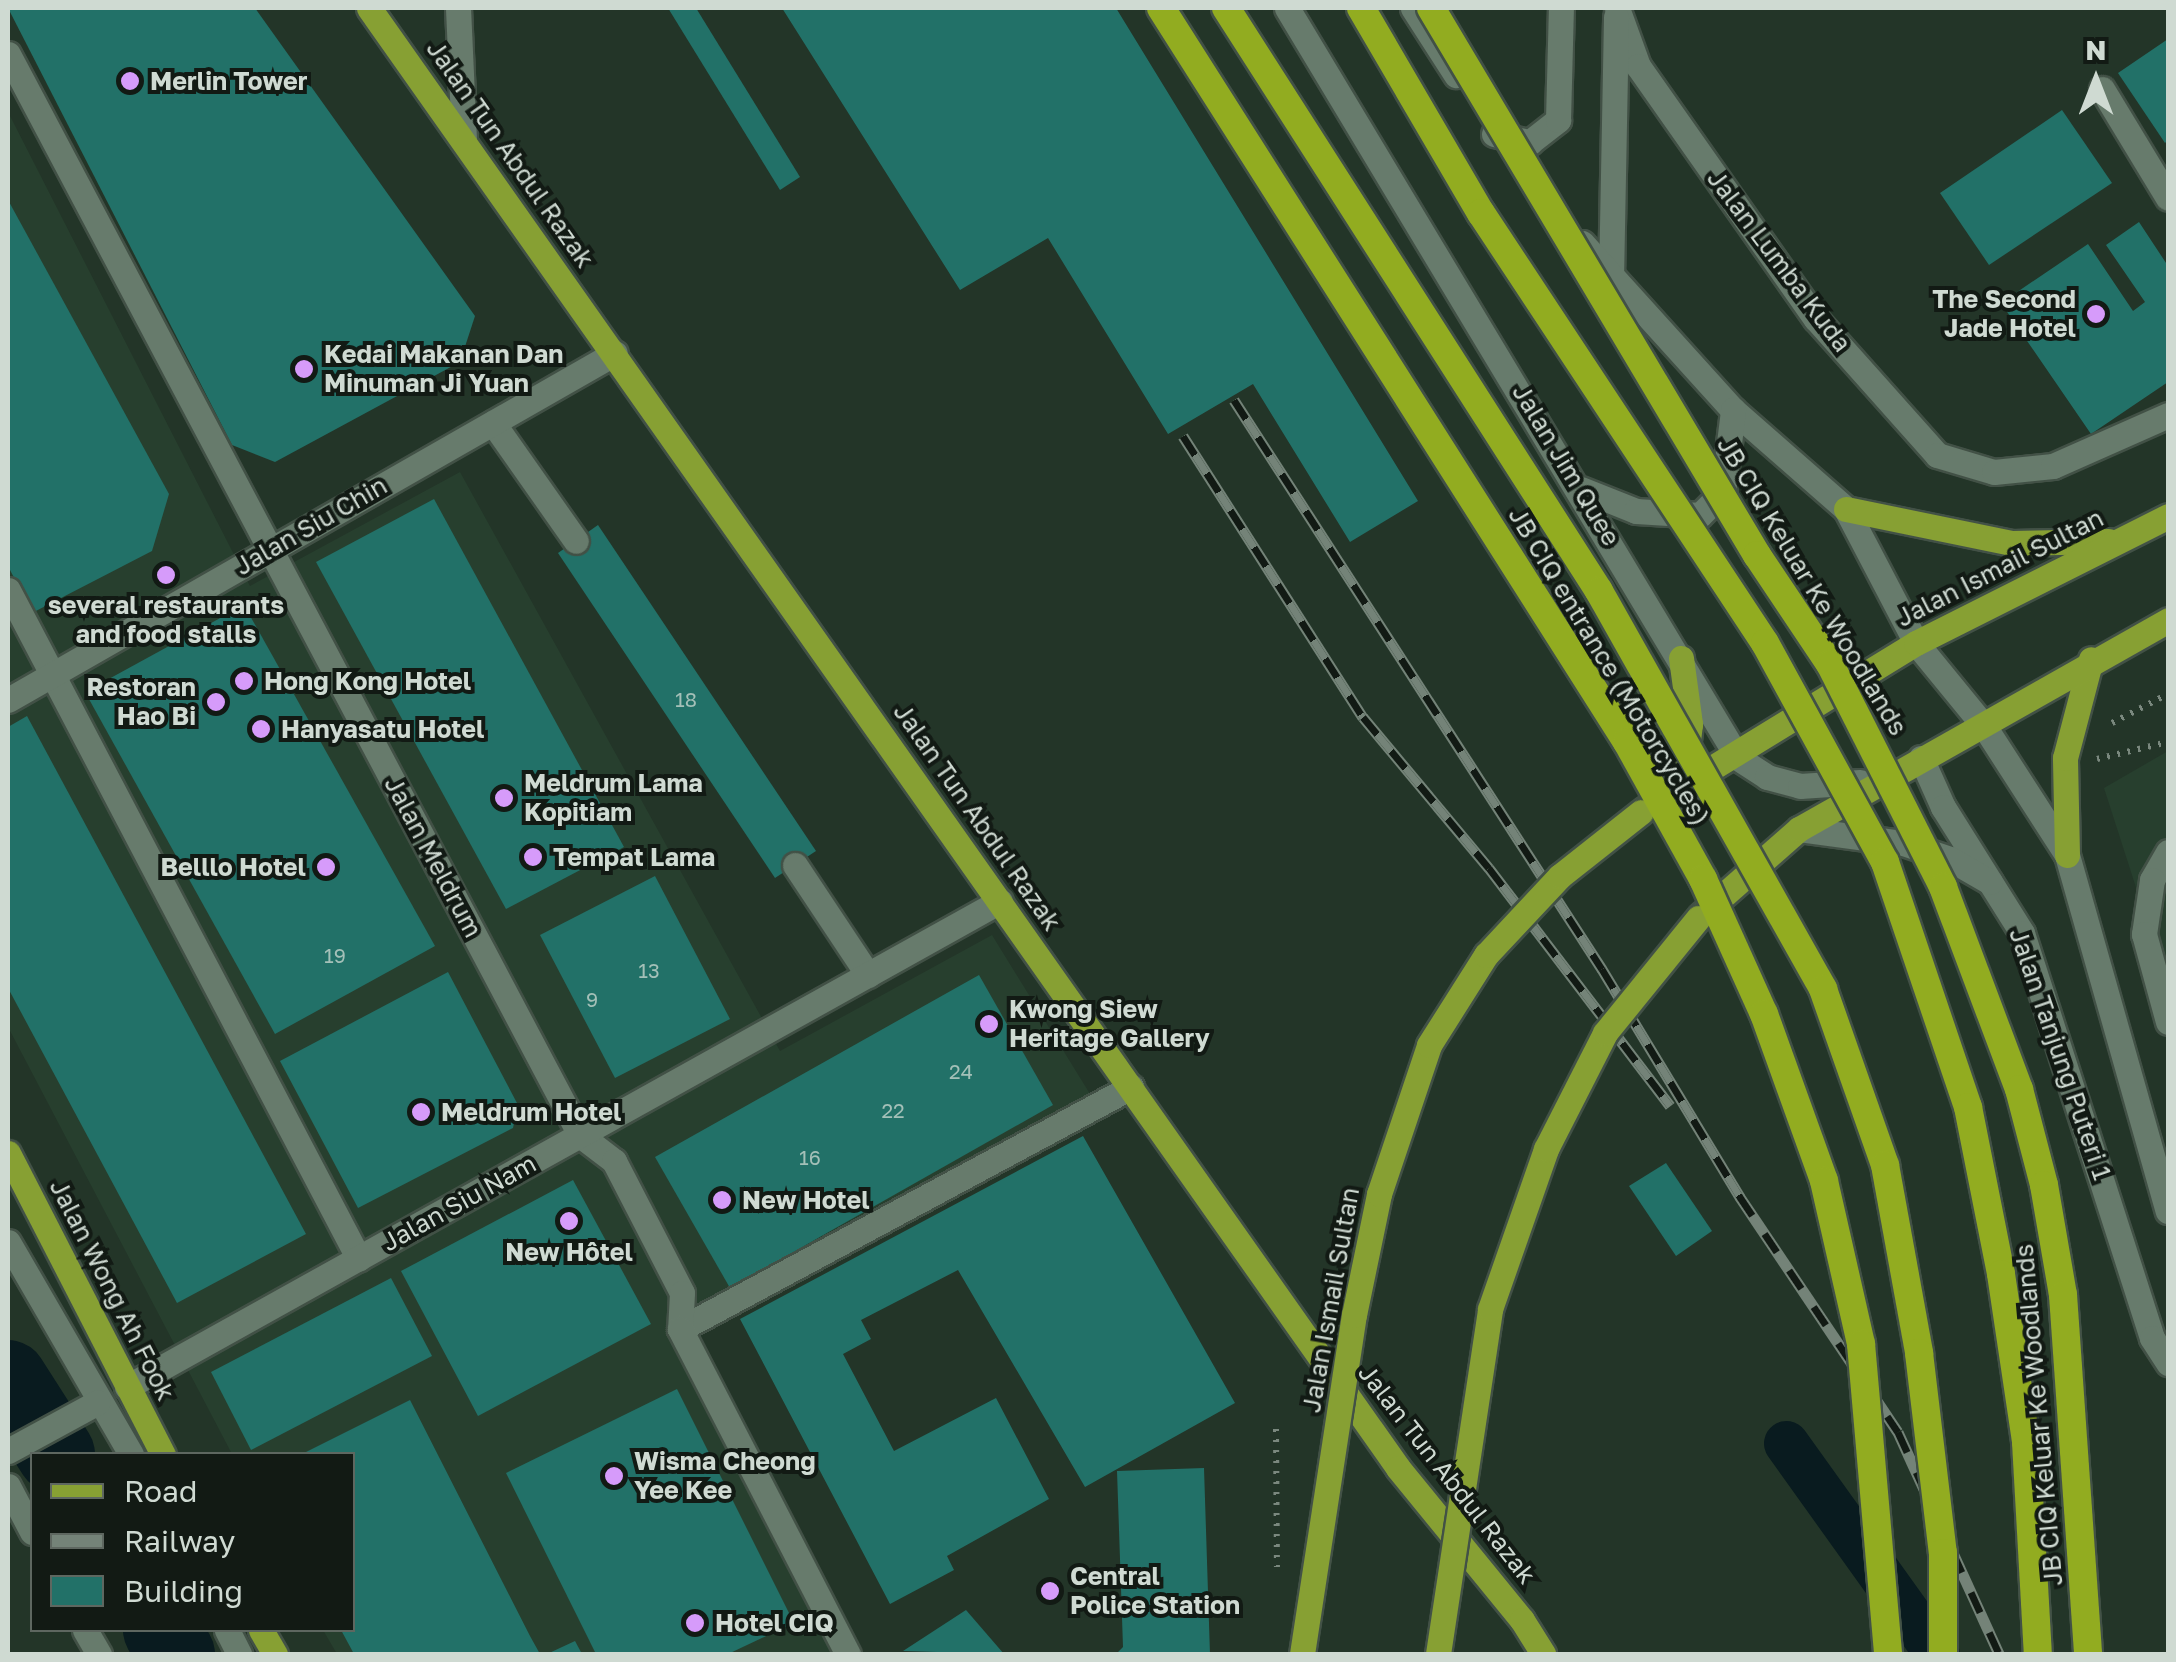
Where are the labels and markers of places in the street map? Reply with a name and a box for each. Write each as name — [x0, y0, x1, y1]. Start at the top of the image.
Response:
place label: Merlin Tower — [150, 66, 308, 96]
marker: Merlin Tower — [119, 70, 141, 92]
place label: The Second Jade Hotel — [1932, 285, 2076, 344]
marker: The Second Jade Hotel — [2085, 303, 2107, 325]
place label: Kedai Makanan Dan Minuman Ji Yuan — [324, 340, 563, 399]
marker: Kedai Makanan Dan Minuman Ji Yuan — [293, 358, 315, 380]
marker: several restaurants and food stalls — [155, 564, 177, 586]
place label: several restaurants and food stalls — [48, 591, 284, 650]
place label: Hong Kong Hotel — [264, 666, 471, 696]
marker: Hong Kong Hotel — [233, 670, 255, 692]
place label: Restoran Hao Bi — [86, 673, 196, 732]
marker: Restoran Hao Bi — [205, 691, 227, 713]
place label: Hanyasatu Hotel — [281, 714, 484, 744]
marker: Hanyasatu Hotel — [250, 718, 272, 740]
place label: Meldrum Lama Kopitiam — [524, 769, 703, 828]
marker: Meldrum Lama Kopitiam — [493, 787, 515, 809]
place label: Tempat Lama — [553, 842, 715, 872]
marker: Tempat Lama — [522, 846, 544, 868]
place label: Belllo Hotel — [160, 852, 306, 882]
marker: Belllo Hotel — [315, 856, 337, 878]
place label: Kwong Siew Heritage Gallery — [1009, 995, 1210, 1054]
marker: Kwong Siew Heritage Gallery — [978, 1013, 1000, 1035]
place label: Meldrum Hotel — [441, 1097, 621, 1127]
marker: Meldrum Hotel — [410, 1101, 432, 1123]
place label: New Hotel — [742, 1185, 870, 1215]
marker: New Hotel — [711, 1189, 733, 1211]
marker: New Hôtel — [558, 1210, 580, 1232]
place label: New Hôtel — [505, 1237, 633, 1267]
place label: Wisma Cheong Yee Kee — [634, 1447, 816, 1506]
marker: Wisma Cheong Yee Kee — [603, 1465, 625, 1487]
place label: Central Police Station — [1070, 1562, 1240, 1621]
marker: Central Police Station — [1039, 1580, 1061, 1602]
place label: Hotel CIQ — [715, 1608, 834, 1638]
marker: Hotel CIQ — [684, 1612, 706, 1634]

